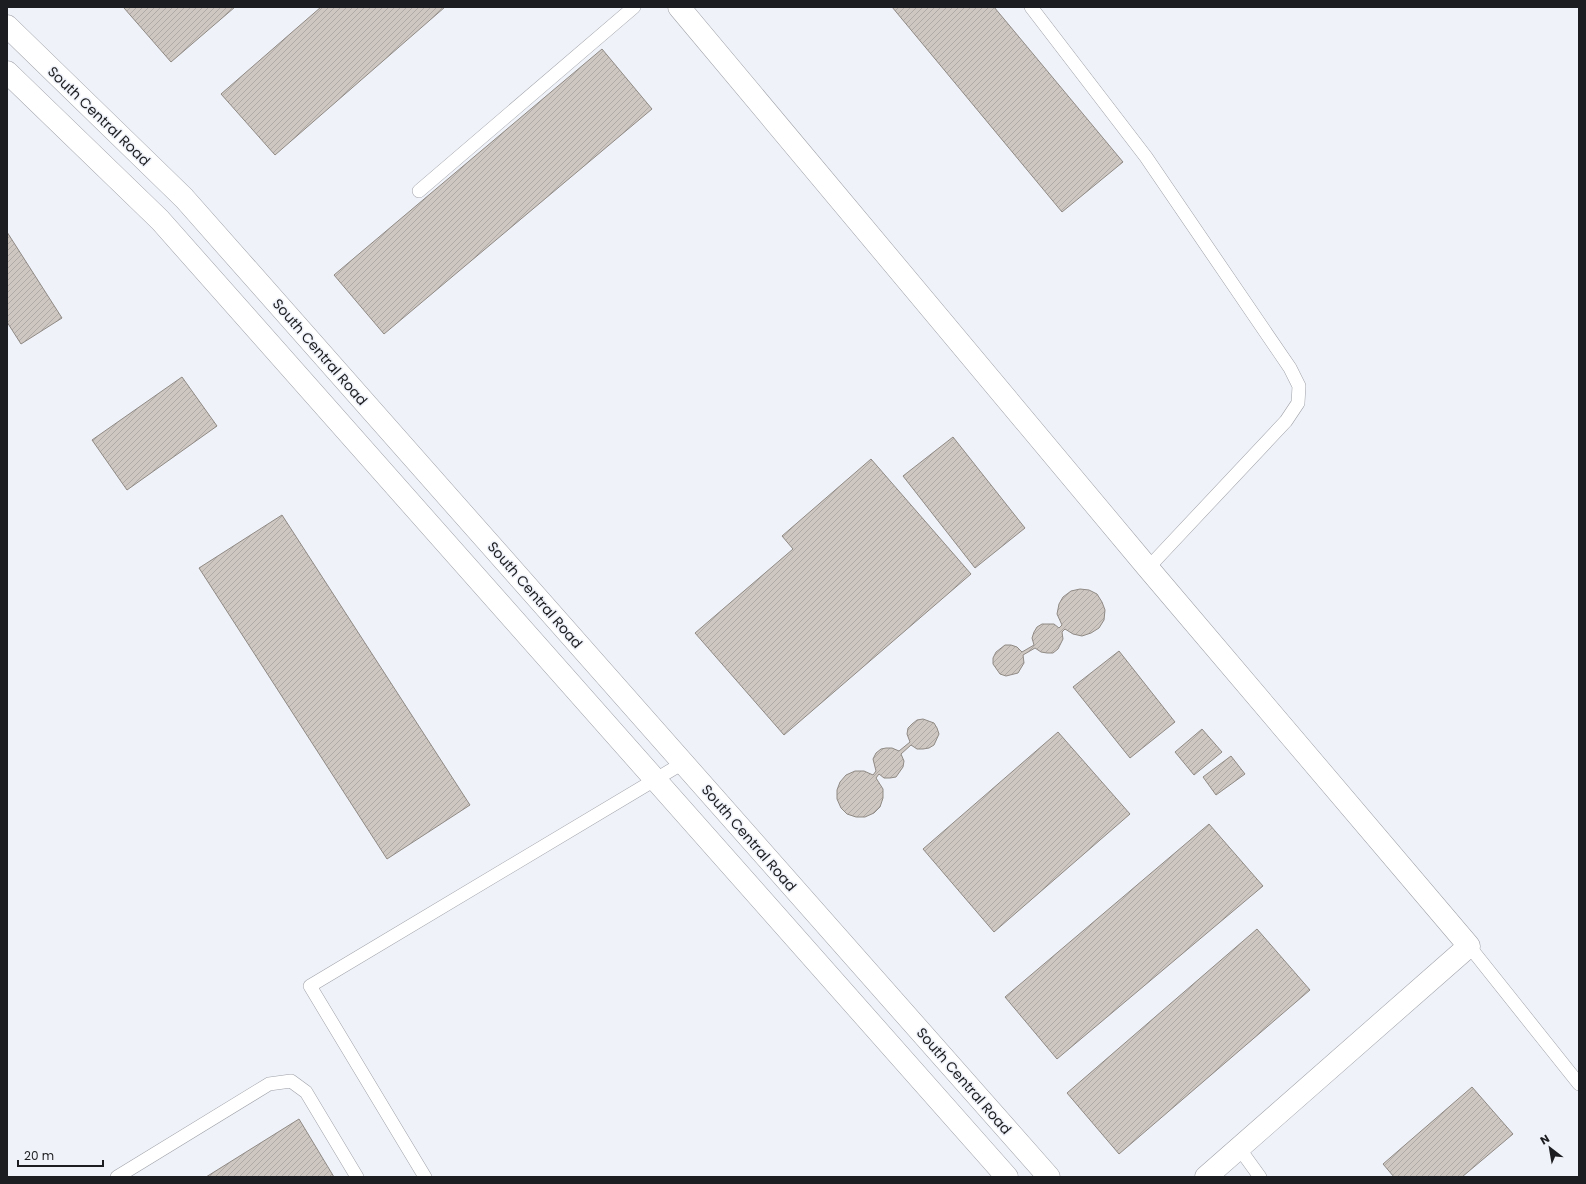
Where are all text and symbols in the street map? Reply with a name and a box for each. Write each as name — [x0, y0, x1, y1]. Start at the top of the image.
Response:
street label: South Central Road — [43, 62, 155, 170]
street label: South Central Road — [268, 294, 372, 410]
street label: South Central Road — [483, 537, 587, 653]
street label: South Central Road — [697, 780, 801, 896]
street label: South Central Road — [912, 1023, 1016, 1139]
north arrow — [1530, 1128, 1570, 1168]
text: N — [1537, 1130, 1553, 1148]
scale bar — [18, 1142, 103, 1168]
text: 20 m — [24, 1147, 54, 1164]

